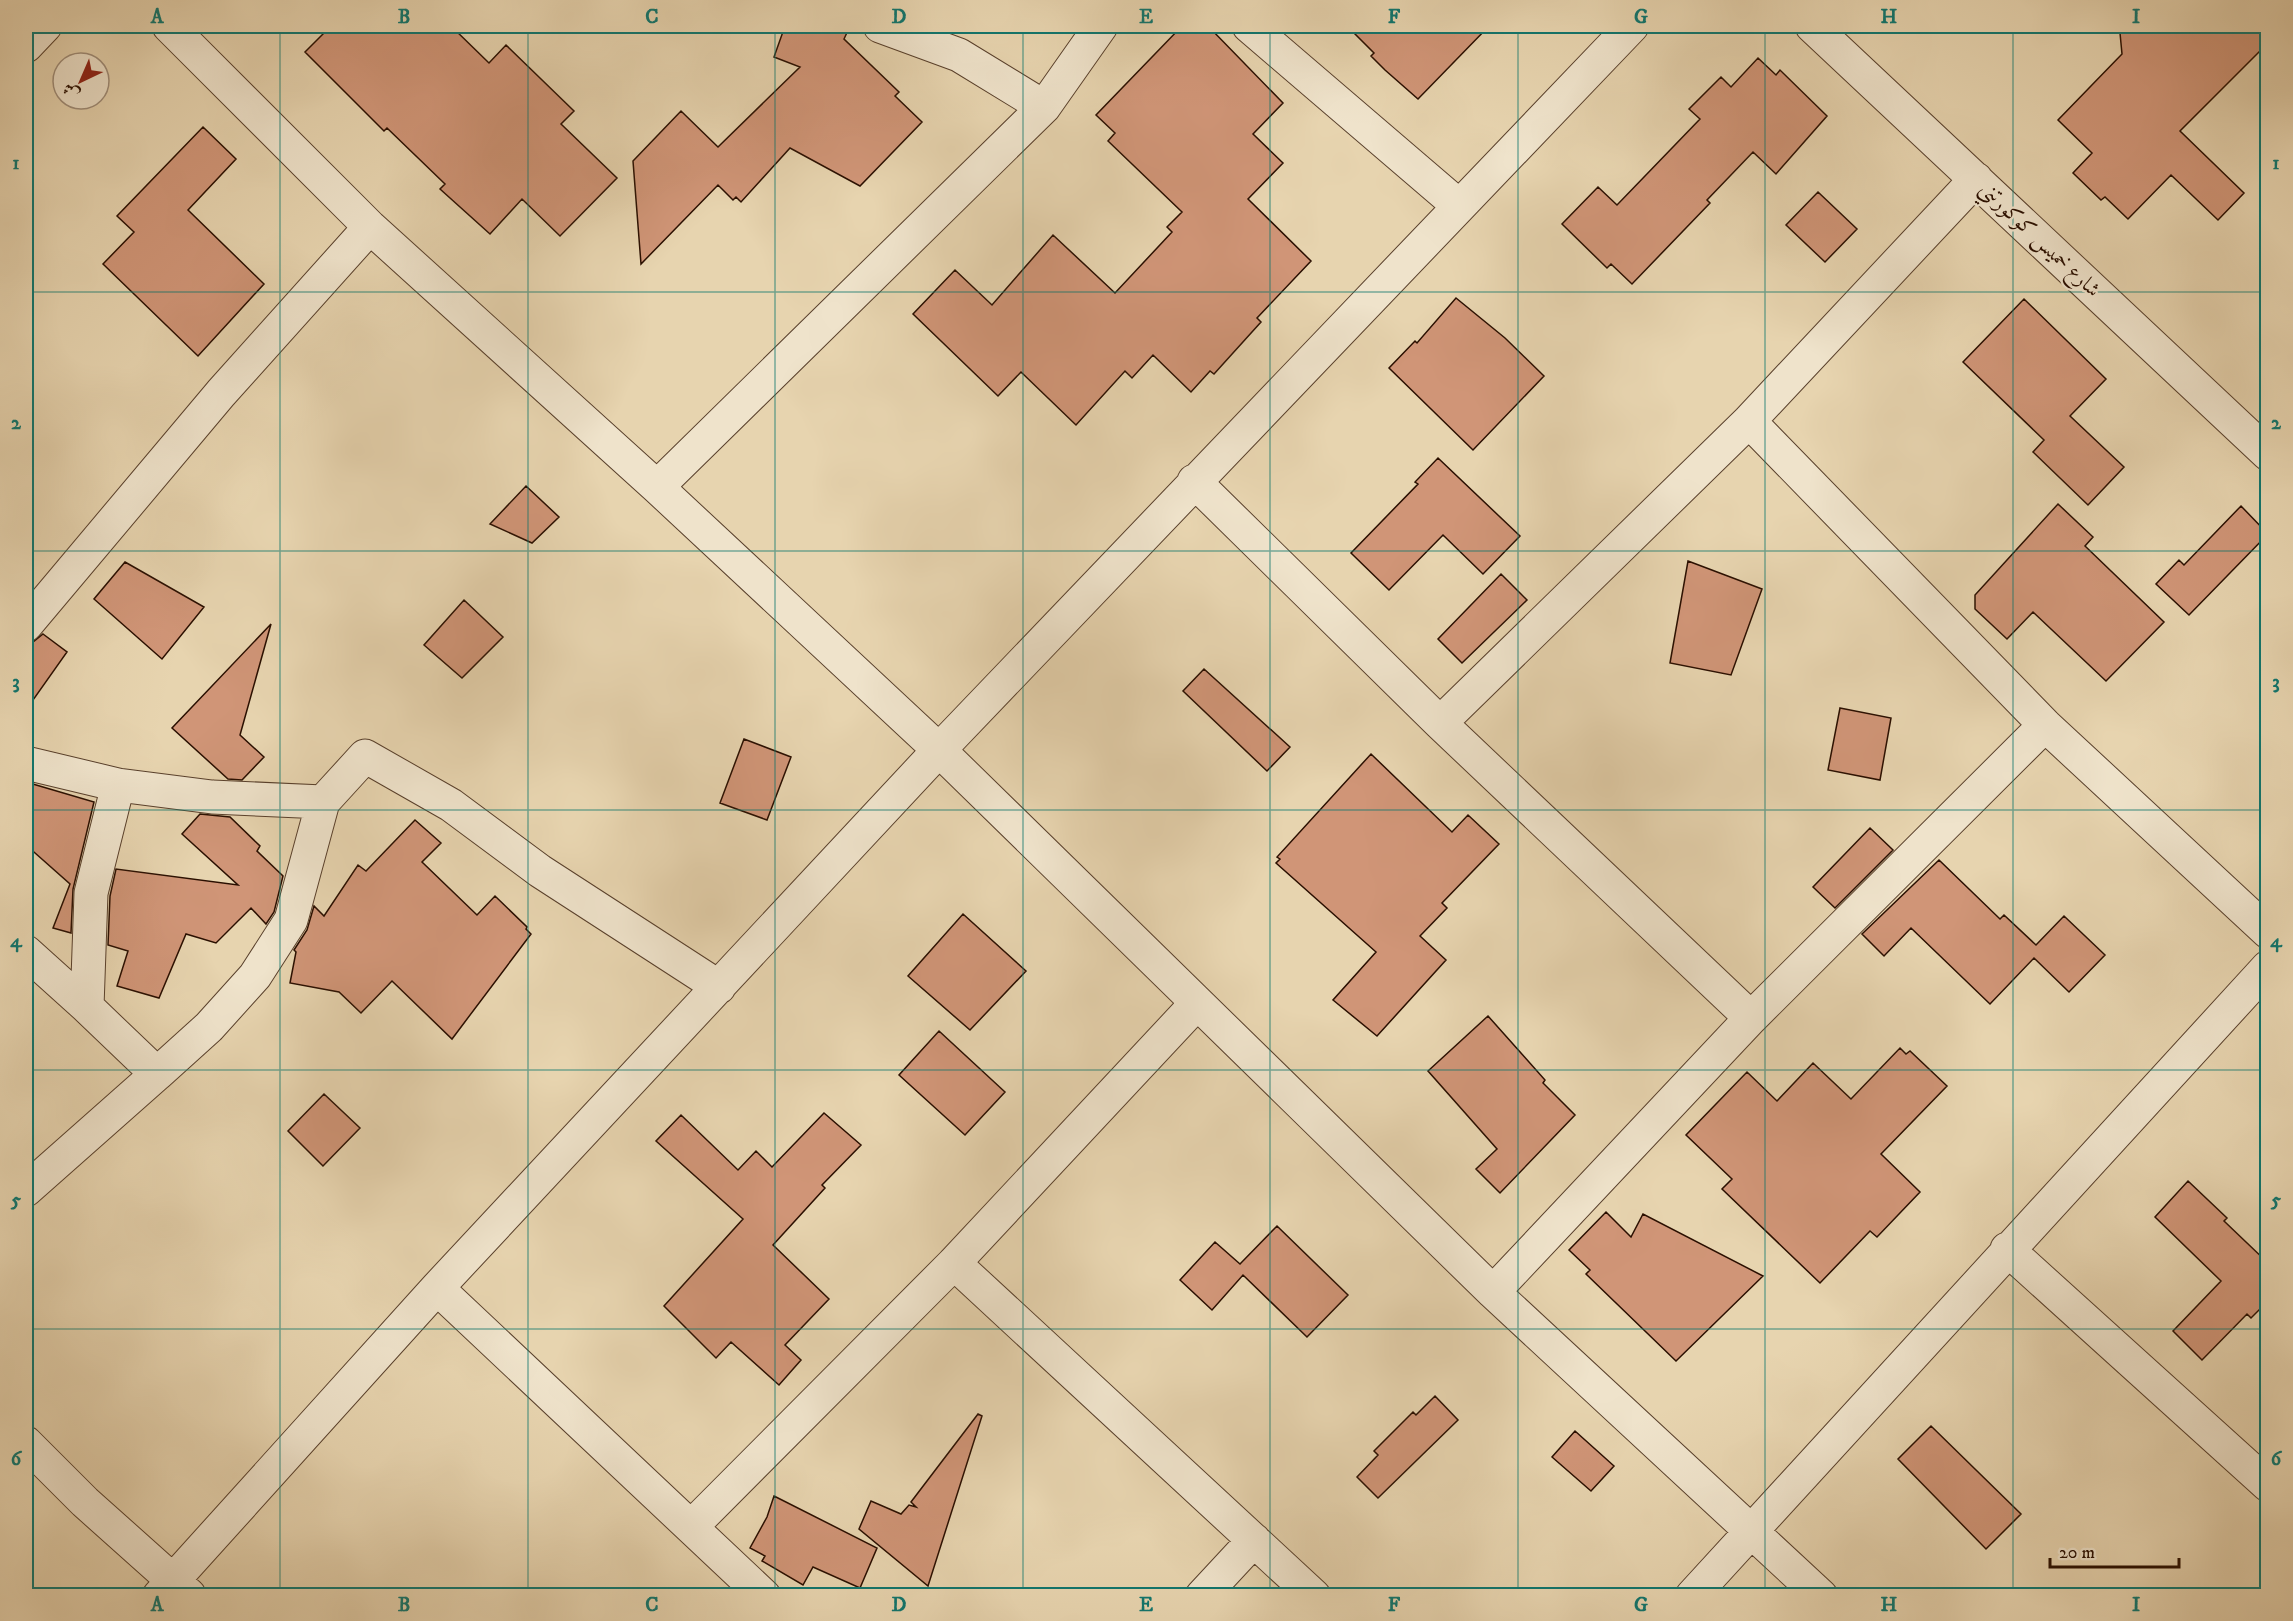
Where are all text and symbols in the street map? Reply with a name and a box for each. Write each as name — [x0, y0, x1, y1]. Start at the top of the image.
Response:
text: A — [150, 5, 165, 30]
text: B — [398, 5, 410, 30]
text: C — [645, 5, 659, 30]
text: D — [892, 5, 907, 30]
text: E — [1139, 5, 1153, 30]
text: F — [1388, 5, 1401, 30]
text: G — [1634, 5, 1648, 30]
text: H — [1881, 5, 1898, 30]
text: I — [2132, 5, 2140, 30]
north arrow — [51, 51, 111, 111]
text: ش — [59, 78, 84, 104]
text: 1 — [12, 151, 20, 176]
text: 1 — [2272, 151, 2280, 176]
street label: شارع خميس كوكورتني — [1969, 177, 2106, 307]
text: 2 — [11, 411, 22, 436]
text: 2 — [2271, 411, 2282, 436]
text: 3 — [12, 670, 20, 695]
text: 3 — [2272, 670, 2280, 695]
text: 4 — [10, 929, 23, 954]
text: 4 — [2270, 929, 2283, 954]
text: 5 — [10, 1188, 21, 1213]
text: 5 — [2270, 1188, 2281, 1213]
text: 6 — [11, 1447, 23, 1472]
text: 6 — [2271, 1447, 2283, 1472]
scale bar — [2050, 1531, 2179, 1569]
text: 20 m — [2059, 1542, 2095, 1564]
text: A — [150, 1593, 165, 1618]
text: B — [398, 1593, 410, 1618]
text: C — [645, 1593, 659, 1618]
text: D — [892, 1593, 907, 1618]
text: E — [1139, 1593, 1153, 1618]
text: F — [1388, 1593, 1401, 1618]
text: G — [1634, 1593, 1648, 1618]
text: H — [1881, 1593, 1898, 1618]
text: I — [2132, 1593, 2140, 1618]

